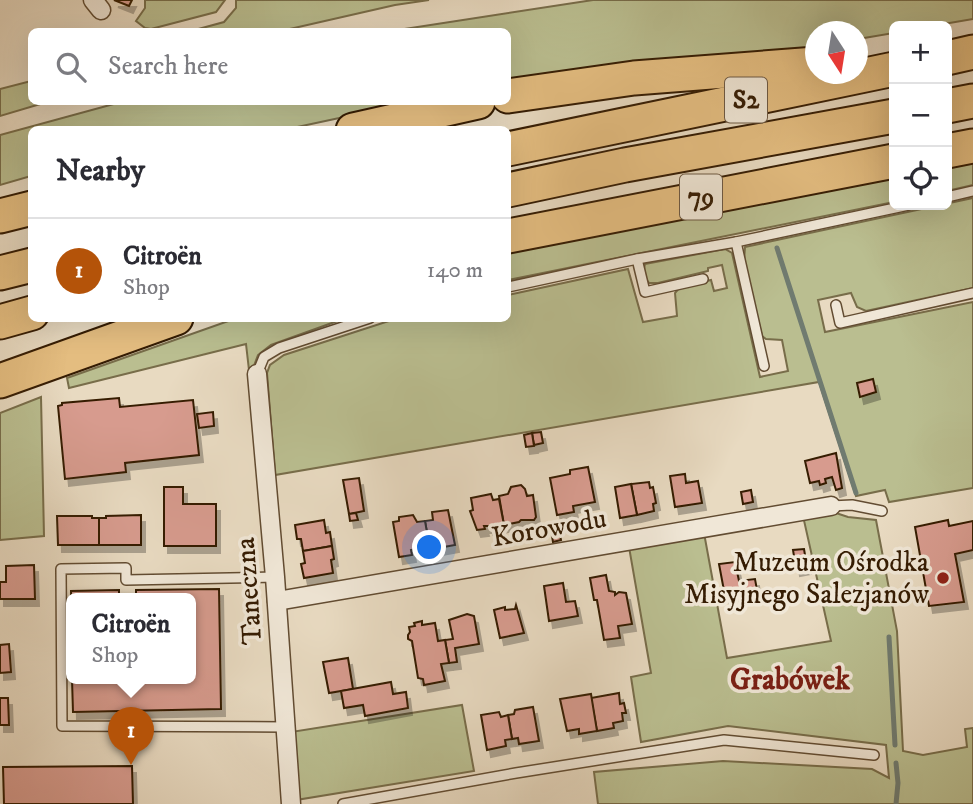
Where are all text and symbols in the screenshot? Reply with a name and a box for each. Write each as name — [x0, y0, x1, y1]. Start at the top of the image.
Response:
north arrow — [805, 21, 868, 84]
map controls — [889, 21, 952, 210]
button: + — [889, 21, 952, 84]
search box — [28, 28, 511, 105]
icon: search — [52, 48, 90, 86]
text: Search here — [108, 50, 228, 83]
road number: S2 — [725, 78, 767, 122]
button: − — [889, 84, 952, 147]
button: locate — [889, 147, 952, 210]
text: Nearby — [56, 153, 145, 190]
road number: 79 — [680, 174, 722, 220]
text: Citroën — [123, 240, 202, 273]
text: 1 — [75, 256, 83, 285]
text: 140 m — [427, 256, 483, 285]
text: Shop — [123, 273, 170, 302]
street label: Korowodu — [489, 501, 609, 555]
your location — [412, 530, 446, 564]
street label: Taneczna — [228, 536, 270, 646]
place label: Muzeum Ośrodka Misyjnego Salezjanów — [684, 545, 929, 612]
marker: Muzeum Ośrodka Misyjnego Salezjanów — [935, 570, 951, 586]
popup — [66, 593, 196, 684]
text: Citroën — [92, 608, 170, 641]
text: Shop — [92, 641, 138, 670]
district label: Grabówek — [730, 662, 851, 699]
pin: 1 — [108, 707, 154, 765]

